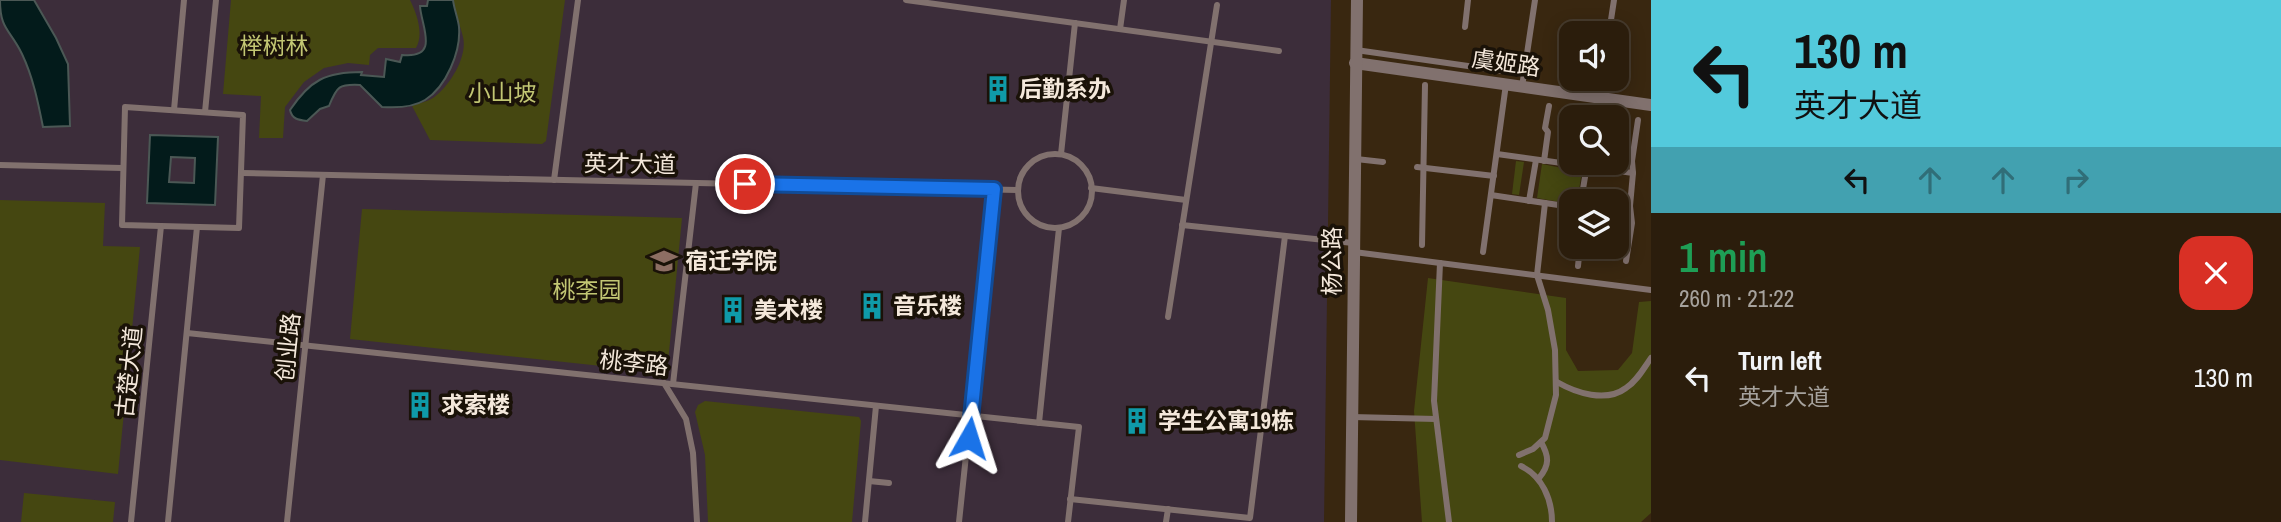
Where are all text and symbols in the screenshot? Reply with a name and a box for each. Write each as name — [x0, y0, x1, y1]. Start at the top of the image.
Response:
text: 130 m — [1794, 17, 1908, 83]
map controls — [1559, 21, 1629, 259]
button: sound — [1559, 21, 1629, 91]
icon: left — [1679, 28, 1770, 119]
park label: 榉树林 — [240, 30, 309, 61]
street label: 虞姬路 — [1470, 42, 1542, 83]
place label: 后勤系办 — [1019, 73, 1111, 104]
building icon: 后勤系办 — [983, 74, 1013, 104]
park label: 小山坡 — [468, 77, 537, 108]
text: 英才大道 — [1794, 84, 1922, 127]
button: search — [1559, 105, 1629, 175]
street label: 英才大道 — [584, 147, 676, 180]
pin — [715, 154, 775, 214]
icon: left — [1838, 161, 1876, 199]
icon: ahead — [1911, 161, 1949, 199]
icon: ahead — [1984, 161, 2022, 199]
icon: right — [2057, 161, 2095, 199]
icon: arrive — [726, 165, 764, 203]
button: layers — [1559, 189, 1629, 259]
street label: 杨公路 — [1316, 227, 1347, 296]
text: 1 min — [1679, 229, 1768, 285]
button: close — [2179, 236, 2253, 310]
place label: 宿迁学院 — [685, 245, 777, 276]
school or university icon: 宿迁学院 — [649, 246, 679, 276]
park label: 桃李园 — [553, 274, 622, 305]
text: 260 m · 21:22 — [1679, 283, 1794, 314]
place label: 音乐楼 — [893, 290, 962, 321]
building icon: 音乐楼 — [857, 291, 887, 321]
place label: 美术楼 — [754, 294, 823, 325]
building icon: 美术楼 — [718, 295, 748, 325]
street label: 创业路 — [268, 311, 307, 383]
street label: 古楚大道 — [108, 325, 149, 419]
street label: 桃李路 — [598, 343, 670, 382]
text: Turn left — [1738, 343, 1822, 378]
icon: left — [1679, 359, 1717, 397]
text: 130 m — [2194, 360, 2253, 395]
text: 英才大道 — [1738, 381, 1830, 412]
place label: 求索楼 — [441, 389, 510, 420]
building icon: 求索楼 — [405, 390, 435, 420]
position arrow — [932, 401, 1006, 475]
place label: 学生公寓19栋 — [1158, 405, 1294, 436]
building icon: 学生公寓19栋 — [1122, 406, 1152, 436]

